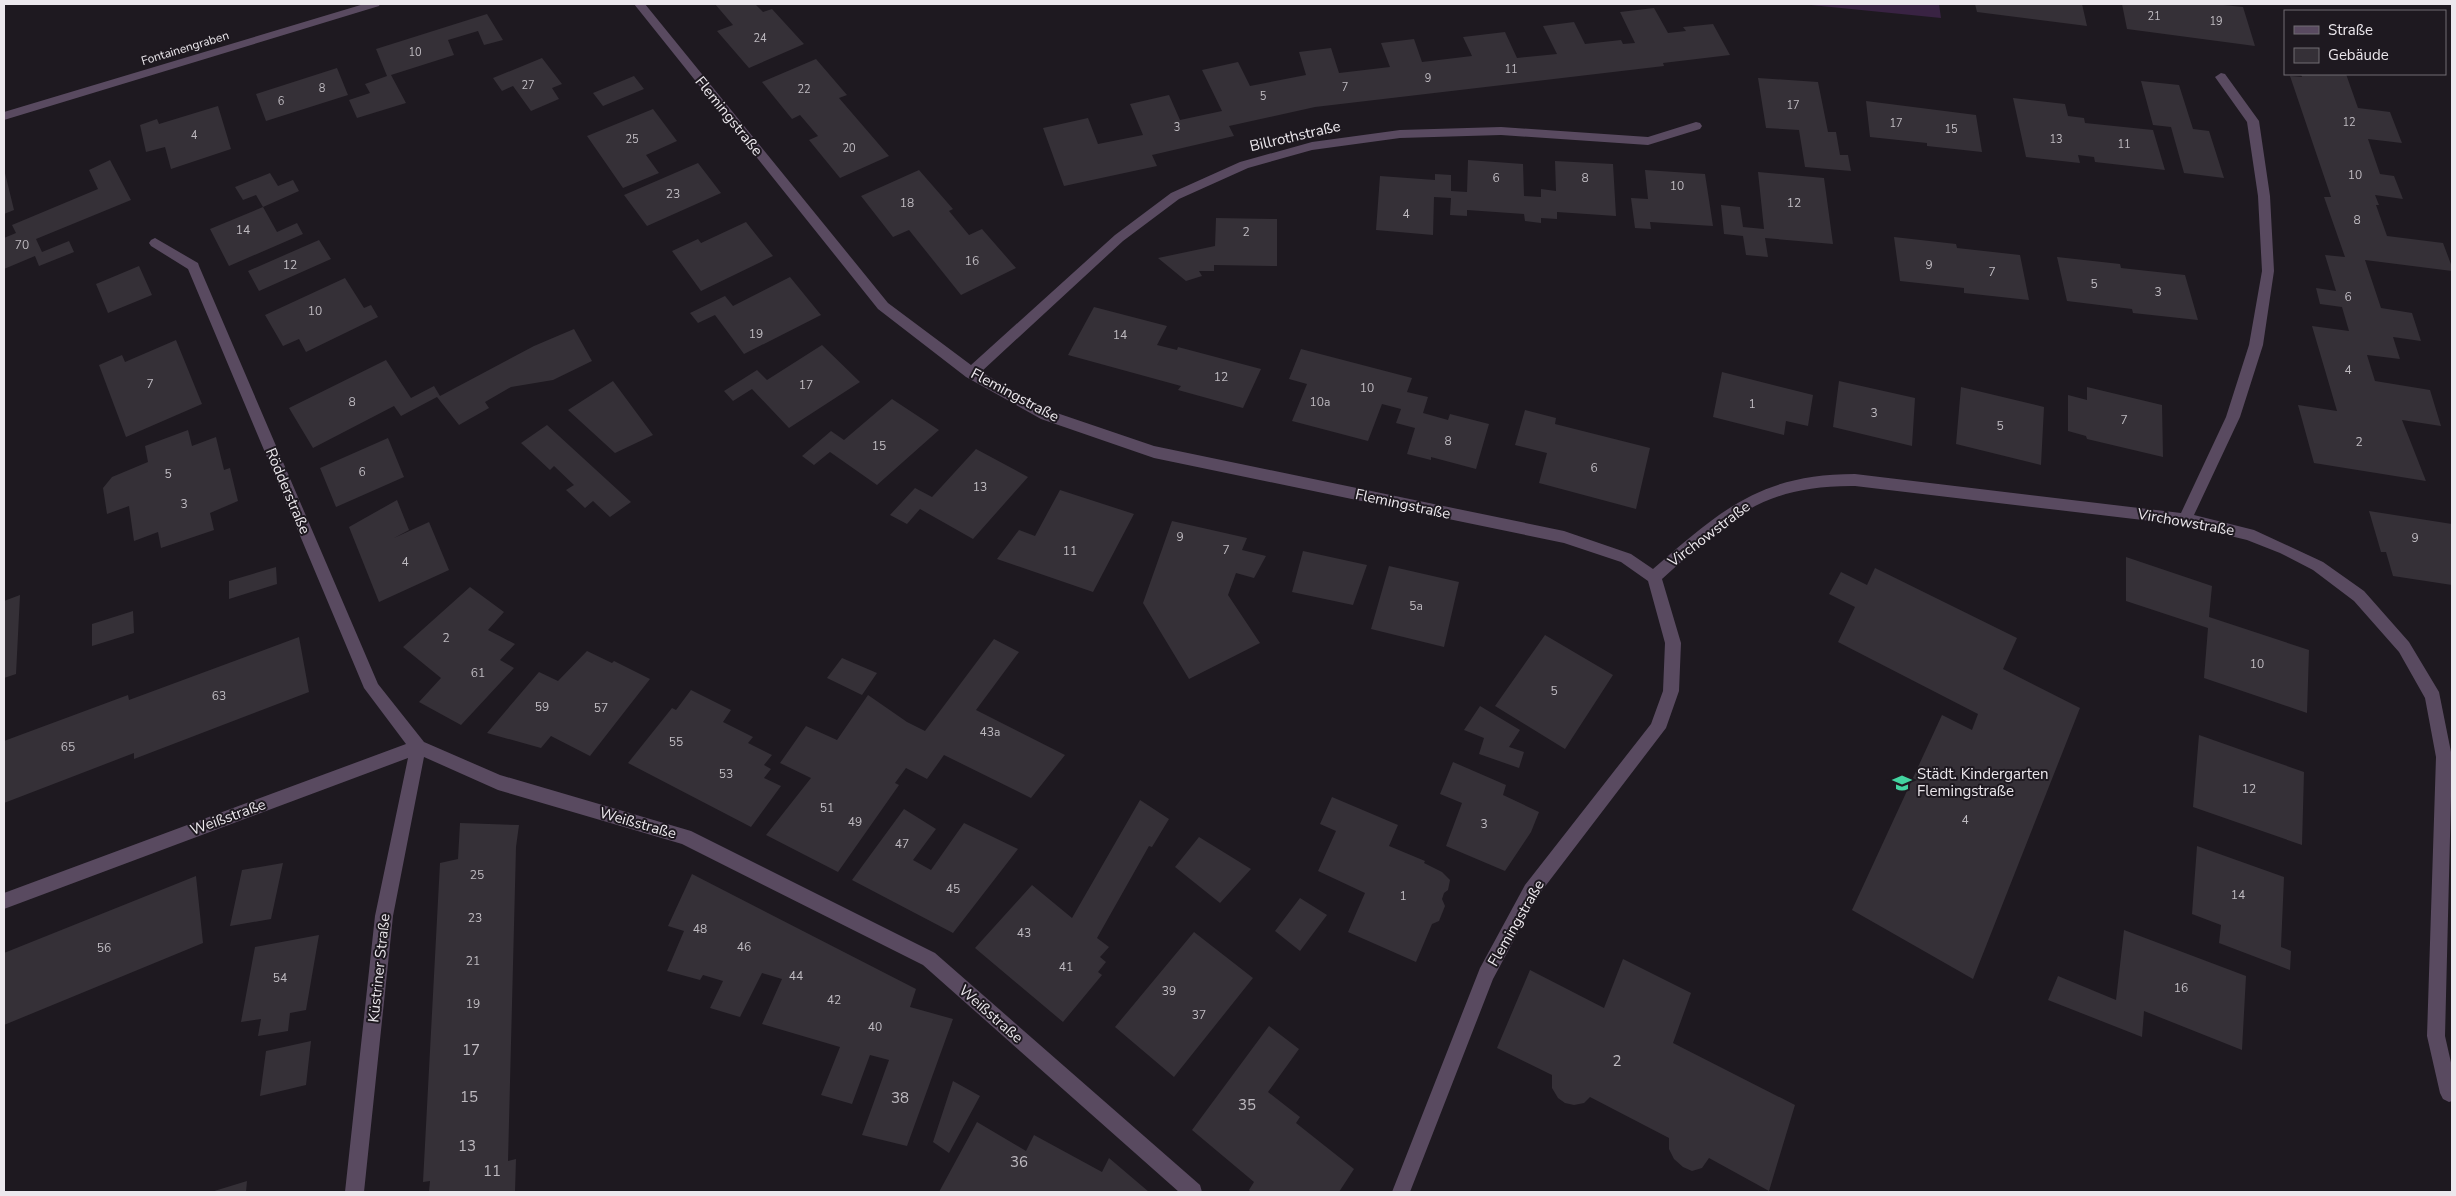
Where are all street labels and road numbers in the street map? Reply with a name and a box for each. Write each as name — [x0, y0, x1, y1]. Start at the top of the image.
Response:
street label: Fontainengraben — [139, 27, 231, 69]
street label: Flemingstraße — [691, 72, 767, 160]
street label: Billrothstraße — [1248, 116, 1342, 156]
street label: Flemingstraße — [967, 363, 1063, 427]
street label: Rödderstraße — [261, 445, 315, 537]
street label: Flemingstraße — [1353, 484, 1453, 524]
street label: Virchowstraße — [1663, 496, 1754, 572]
street label: Virchowstraße — [2135, 503, 2236, 540]
street label: Weißstraße — [187, 794, 269, 840]
street label: Weißstraße — [597, 802, 679, 844]
street label: Flemingstraße — [1483, 876, 1549, 970]
street label: Küstriner Straße — [363, 912, 395, 1024]
street label: Weißstraße — [955, 981, 1027, 1047]

